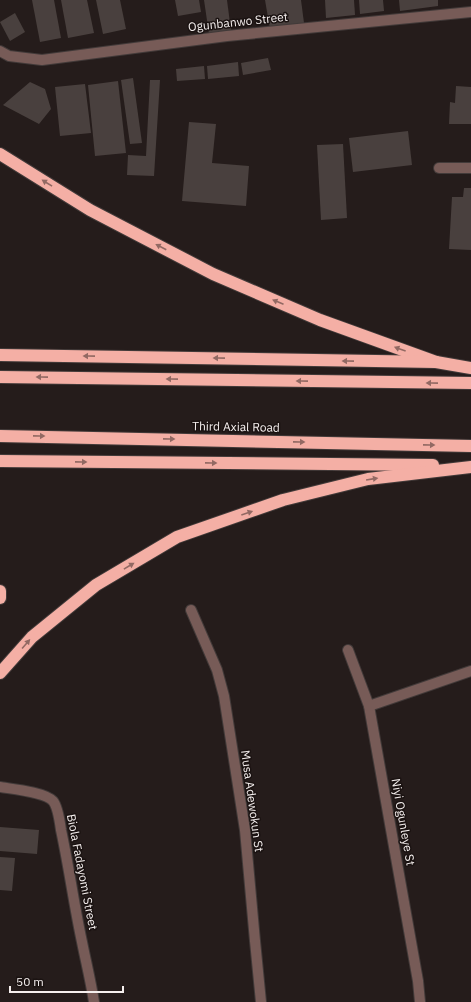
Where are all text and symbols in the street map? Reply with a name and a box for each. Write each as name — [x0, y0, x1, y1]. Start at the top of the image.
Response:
street label: Ogunbanwo Street — [187, 9, 289, 34]
one-way arrow — [42, 179, 52, 187]
one-way arrow — [155, 244, 167, 250]
one-way arrow — [273, 299, 284, 305]
one-way arrow — [393, 345, 405, 351]
one-way arrow — [82, 353, 95, 359]
one-way arrow — [213, 355, 225, 362]
one-way arrow — [342, 357, 354, 364]
one-way arrow — [35, 374, 48, 380]
one-way arrow — [165, 376, 178, 382]
one-way arrow — [295, 378, 308, 384]
one-way arrow — [426, 379, 438, 386]
street label: Third Axial Road — [192, 418, 280, 435]
one-way arrow — [33, 433, 45, 440]
one-way arrow — [163, 436, 175, 443]
one-way arrow — [293, 439, 305, 446]
one-way arrow — [423, 442, 435, 449]
one-way arrow — [75, 459, 88, 465]
one-way arrow — [205, 460, 218, 466]
one-way arrow — [366, 476, 378, 482]
one-way arrow — [241, 510, 253, 516]
one-way arrow — [123, 562, 135, 569]
one-way arrow — [21, 639, 30, 649]
street label: Musa Adewokun St — [238, 749, 267, 853]
street label: Niyi Ogunleye St — [388, 777, 419, 867]
street label: Biola Fadayomi Street — [64, 813, 101, 931]
scale bar — [10, 968, 123, 994]
text: 50 m — [16, 974, 44, 989]

